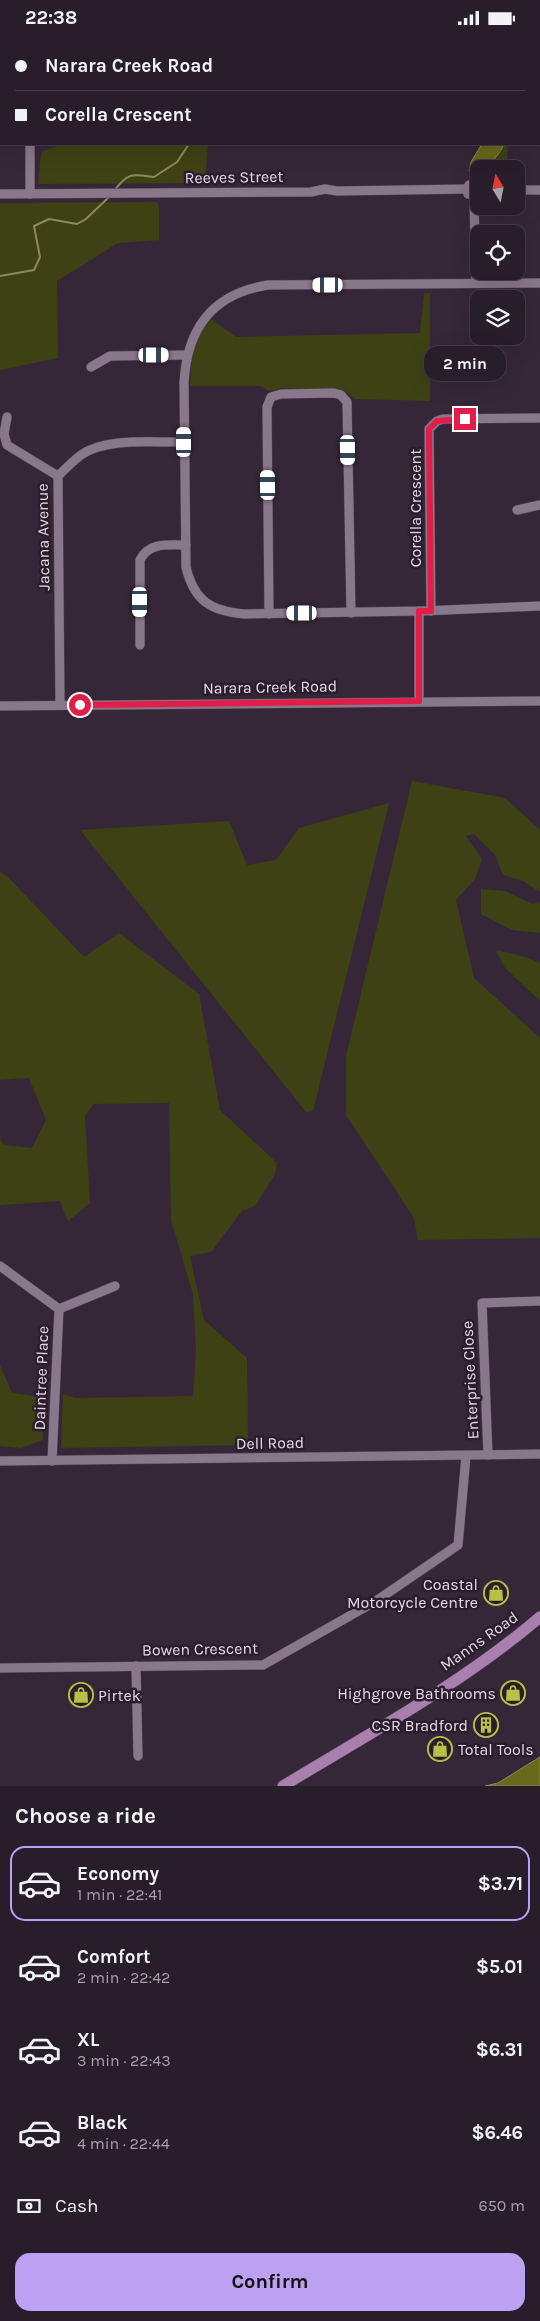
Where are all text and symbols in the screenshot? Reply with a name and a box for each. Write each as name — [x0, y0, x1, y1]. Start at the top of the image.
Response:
text: 22:38 — [25, 7, 77, 29]
text: Narara Creek Road — [45, 55, 213, 77]
text: Corella Crescent — [45, 104, 192, 126]
north arrow — [470, 160, 525, 215]
map controls — [470, 160, 525, 345]
street label: Reeves Street — [185, 167, 283, 187]
button: locate — [470, 225, 525, 280]
car — [313, 278, 343, 293]
button: layers — [470, 290, 525, 345]
callout: 2 min — [424, 347, 506, 381]
car — [139, 348, 169, 363]
text: 2 min — [443, 354, 487, 373]
route end — [454, 408, 476, 430]
car — [176, 427, 191, 457]
car — [340, 435, 355, 465]
street label: Corella Crescent — [406, 449, 425, 567]
car — [260, 470, 275, 500]
street label: Jacana Avenue — [33, 483, 53, 591]
car — [132, 587, 147, 617]
car — [287, 606, 317, 621]
street label: Narara Creek Road — [203, 676, 337, 698]
route start — [69, 694, 91, 716]
street label: Enterprise Close — [457, 1320, 483, 1440]
street label: Daintree Place — [30, 1325, 52, 1431]
street label: Dell Road — [236, 1433, 304, 1453]
place label: Coastal Motorcycle Centre — [347, 1575, 478, 1612]
shop icon: Coastal Motorcycle Centre — [483, 1580, 509, 1606]
street label: Manns Road — [436, 1607, 522, 1675]
street label: Bowen Crescent — [142, 1638, 258, 1660]
shop icon: Highgrove Bathrooms — [500, 1680, 526, 1706]
shop icon: Pirtek — [68, 1682, 94, 1708]
place label: Highgrove Bathrooms — [337, 1684, 496, 1703]
place label: Pirtek — [98, 1686, 141, 1705]
building icon: CSR Bradford — [473, 1712, 499, 1738]
place label: CSR Bradford — [371, 1716, 468, 1735]
shop icon: Total Tools — [427, 1736, 453, 1762]
place label: Total Tools — [458, 1740, 534, 1759]
text: Choose a ride — [15, 1803, 156, 1829]
icon: car — [17, 1861, 62, 1906]
text: Economy — [77, 1863, 159, 1885]
text: $3.71 — [478, 1873, 523, 1895]
text: 1 min · 22:41 — [77, 1885, 162, 1904]
icon: car — [17, 1944, 62, 1989]
text: Comfort — [77, 1946, 151, 1968]
text: $5.01 — [476, 1956, 523, 1978]
text: 2 min · 22:42 — [77, 1968, 170, 1987]
icon: car — [17, 2027, 62, 2072]
text: XL — [77, 2029, 99, 2051]
text: $6.31 — [476, 2039, 523, 2061]
text: 3 min · 22:43 — [77, 2051, 171, 2070]
icon: car — [17, 2110, 62, 2155]
text: Black — [77, 2112, 128, 2134]
text: $6.46 — [471, 2122, 523, 2144]
text: 4 min · 22:44 — [77, 2134, 170, 2153]
icon: cash — [15, 2192, 43, 2220]
text: Cash — [55, 2195, 99, 2217]
text: 650 m — [479, 2196, 525, 2215]
button: Confirm — [15, 2253, 525, 2311]

